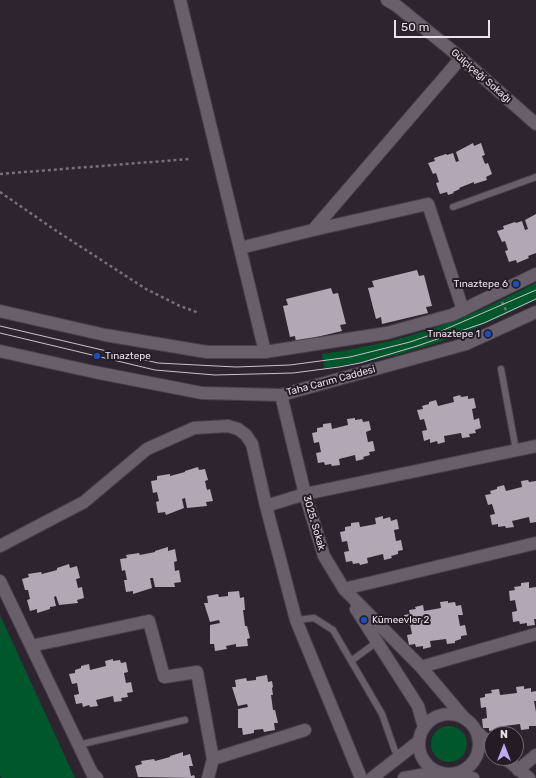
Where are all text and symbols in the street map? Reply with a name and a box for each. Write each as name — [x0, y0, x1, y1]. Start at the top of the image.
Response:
scale bar — [396, 12, 492, 38]
text: 50 m — [401, 20, 429, 34]
street label: Gülçiçeği Sokağı — [448, 47, 514, 105]
place label: Tınaztepe 6 — [454, 278, 508, 290]
marker: Tınaztepe 6 — [511, 279, 521, 289]
place label: Tınaztepe 1 — [427, 328, 480, 340]
marker: Tınaztepe 1 — [483, 329, 493, 339]
place label: Tınaztepe — [105, 350, 151, 362]
marker: Tınaztepe — [92, 351, 102, 361]
street label: Taha Carım Caddesi — [285, 363, 377, 399]
street label: 3025. Sokak — [300, 494, 328, 552]
place label: Kümeevler 2 — [372, 614, 429, 626]
marker: Kümeevler 2 — [359, 615, 369, 625]
north arrow — [484, 726, 524, 766]
text: N — [500, 728, 508, 741]

